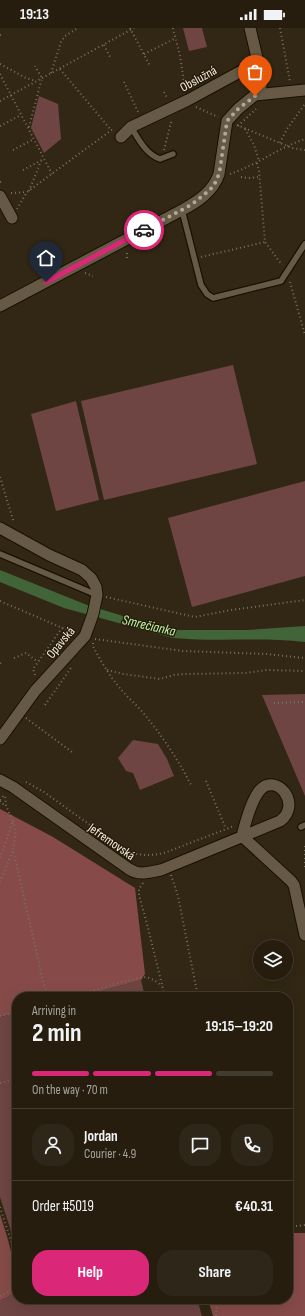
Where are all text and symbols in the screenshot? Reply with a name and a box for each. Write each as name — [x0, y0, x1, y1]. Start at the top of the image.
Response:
text: 19:13 — [20, 5, 49, 24]
pin — [238, 55, 272, 96]
icon: bag — [244, 61, 266, 83]
street label: Obslužná — [177, 62, 220, 95]
courier — [124, 210, 164, 250]
icon: car — [133, 219, 155, 241]
pin — [29, 241, 63, 282]
icon: home — [35, 247, 57, 269]
water label: Smrečianka — [121, 611, 177, 640]
street label: Opavská — [43, 624, 79, 662]
street label: Jefremovská — [84, 819, 138, 864]
map controls — [253, 940, 293, 980]
button: layers — [253, 940, 293, 980]
text: Arriving in — [32, 1003, 76, 1019]
text: 19:15–19:20 — [205, 1017, 273, 1036]
text: 2 min — [32, 1018, 82, 1049]
text: On the way · 70 m — [32, 1082, 108, 1098]
button: person — [32, 1124, 74, 1166]
button: chat — [179, 1124, 221, 1166]
button: phone — [231, 1124, 273, 1166]
text: Jordan — [84, 1127, 118, 1146]
text: Courier · 4.9 — [84, 1146, 136, 1162]
text: Order #5019 — [32, 1197, 94, 1216]
text: €40.31 — [235, 1197, 273, 1216]
button: Help — [32, 1250, 149, 1296]
button: Share — [157, 1250, 273, 1296]

